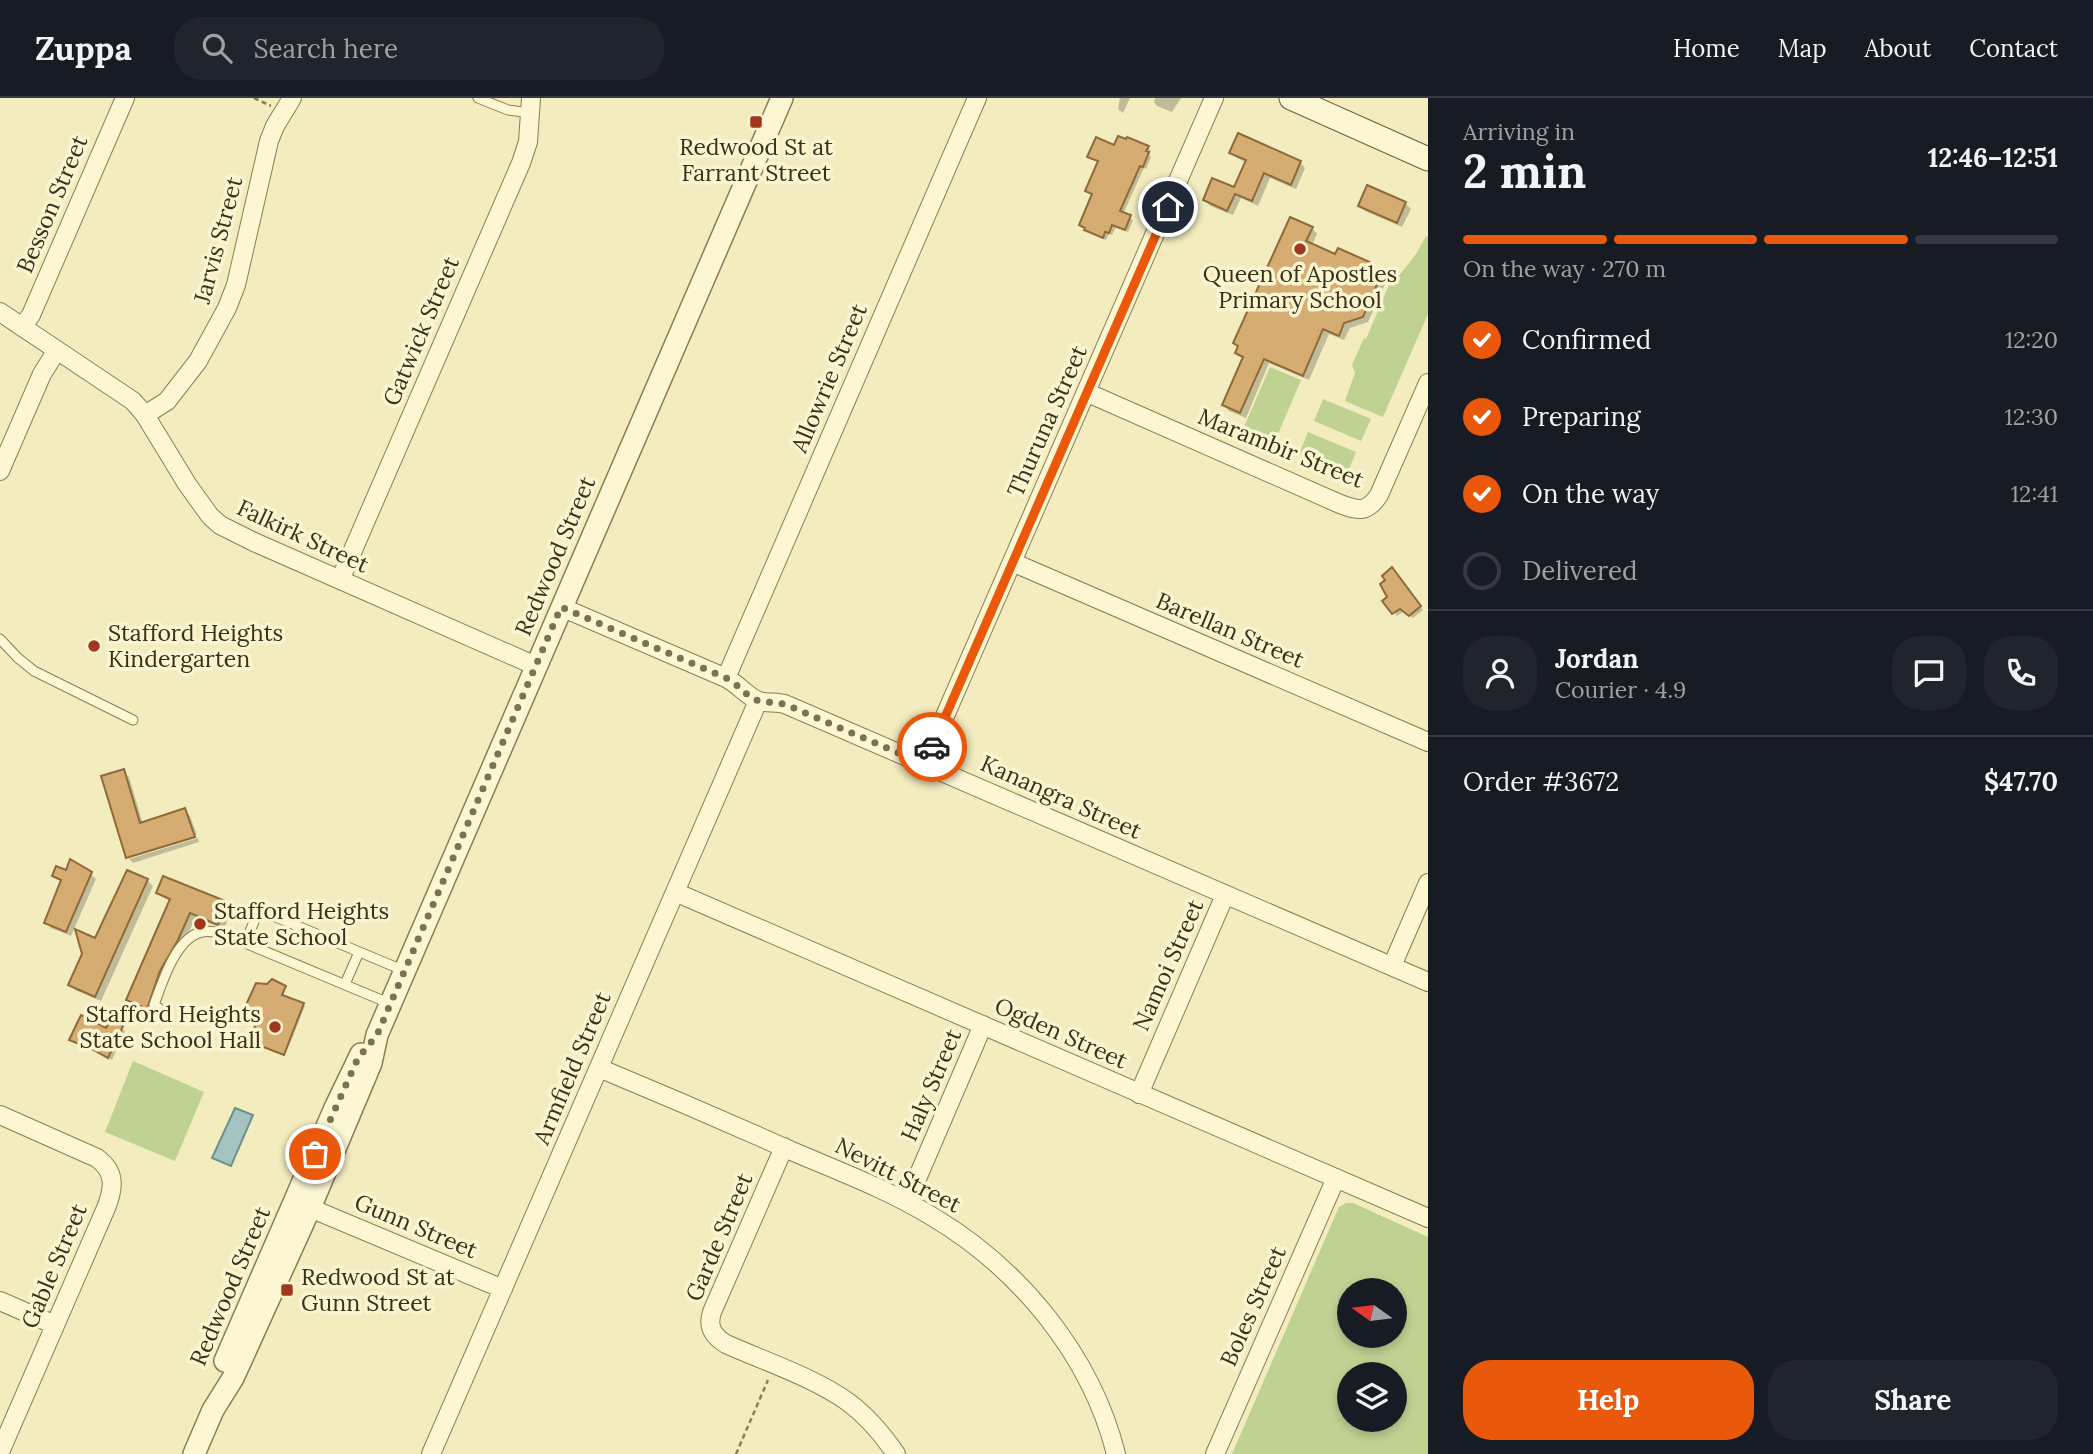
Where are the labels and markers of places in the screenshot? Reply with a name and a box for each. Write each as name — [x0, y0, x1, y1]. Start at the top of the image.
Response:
marker: Redwood St at Farrant Street — [748, 114, 764, 130]
place label: Redwood St at Farrant Street — [679, 132, 833, 187]
pin — [1138, 177, 1198, 237]
marker: Queen of Apostles Primary School — [1292, 241, 1308, 257]
place label: Queen of Apostles Primary School — [1203, 259, 1397, 314]
place label: Stafford Heights Kindergarten — [108, 618, 283, 673]
marker: Stafford Heights Kindergarten — [86, 638, 102, 654]
place label: Stafford Heights State School — [214, 896, 389, 951]
marker: Stafford Heights State School — [192, 916, 208, 932]
place label: Stafford Heights State School Hall — [80, 999, 261, 1054]
marker: Stafford Heights State School Hall — [267, 1019, 283, 1035]
pin — [285, 1124, 345, 1184]
place label: Redwood St at Gunn Street — [301, 1262, 455, 1317]
marker: Redwood St at Gunn Street — [279, 1282, 295, 1298]

